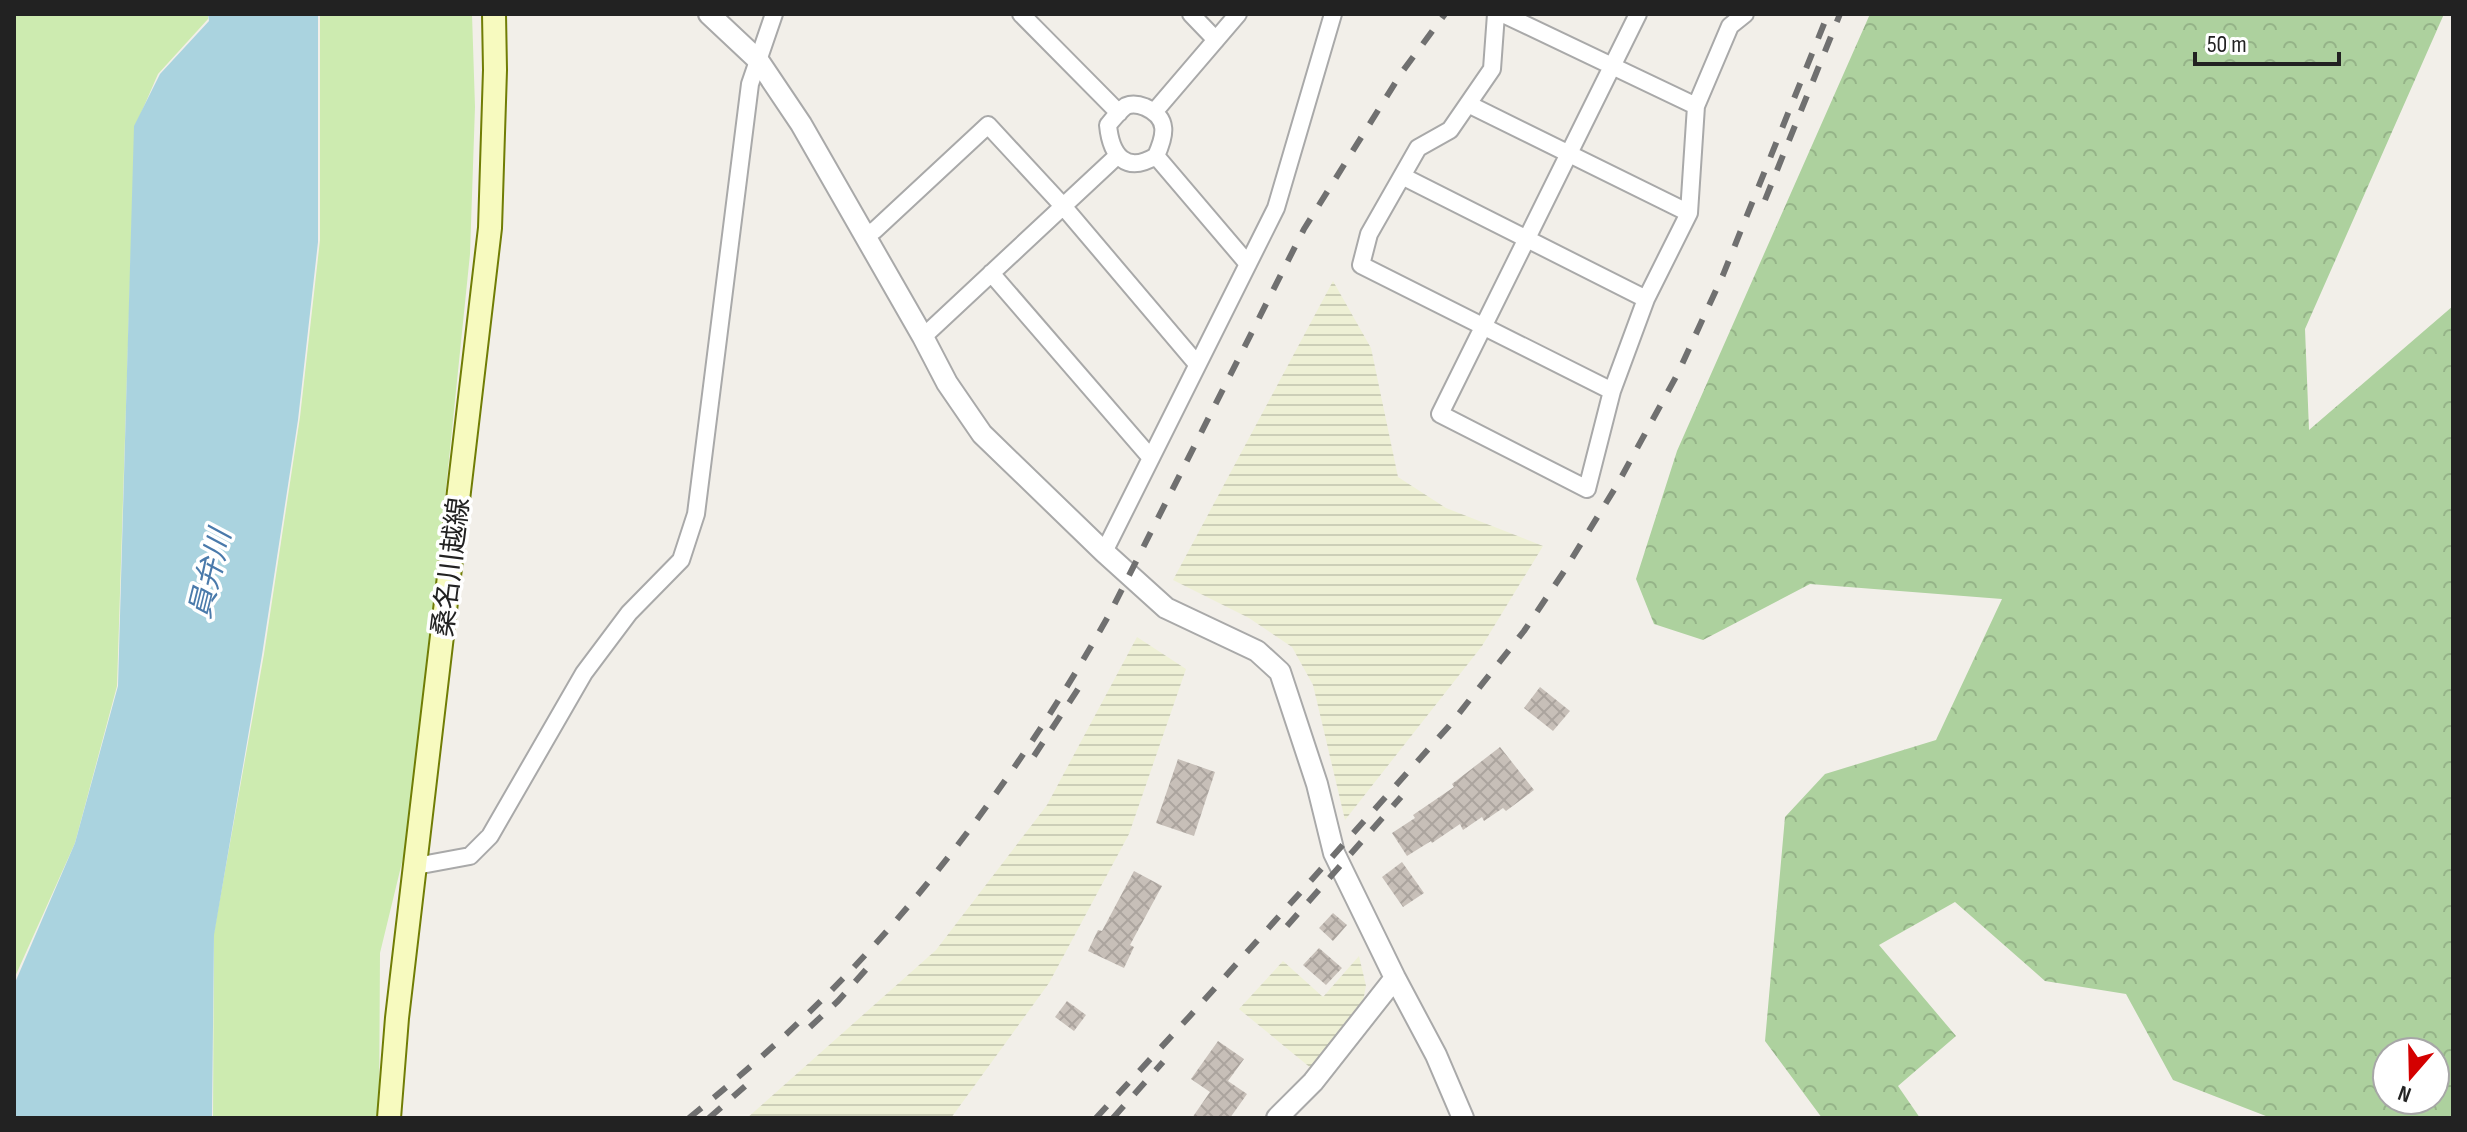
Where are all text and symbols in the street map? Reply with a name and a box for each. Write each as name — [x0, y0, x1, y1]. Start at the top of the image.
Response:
scale bar — [2195, 16, 2339, 66]
text: 50 m — [2207, 30, 2247, 59]
street label: 桑名川越線 — [427, 496, 476, 639]
water label: 員弁川 — [183, 523, 240, 622]
north arrow — [2371, 1036, 2451, 1116]
text: N — [2395, 1079, 2415, 1108]

